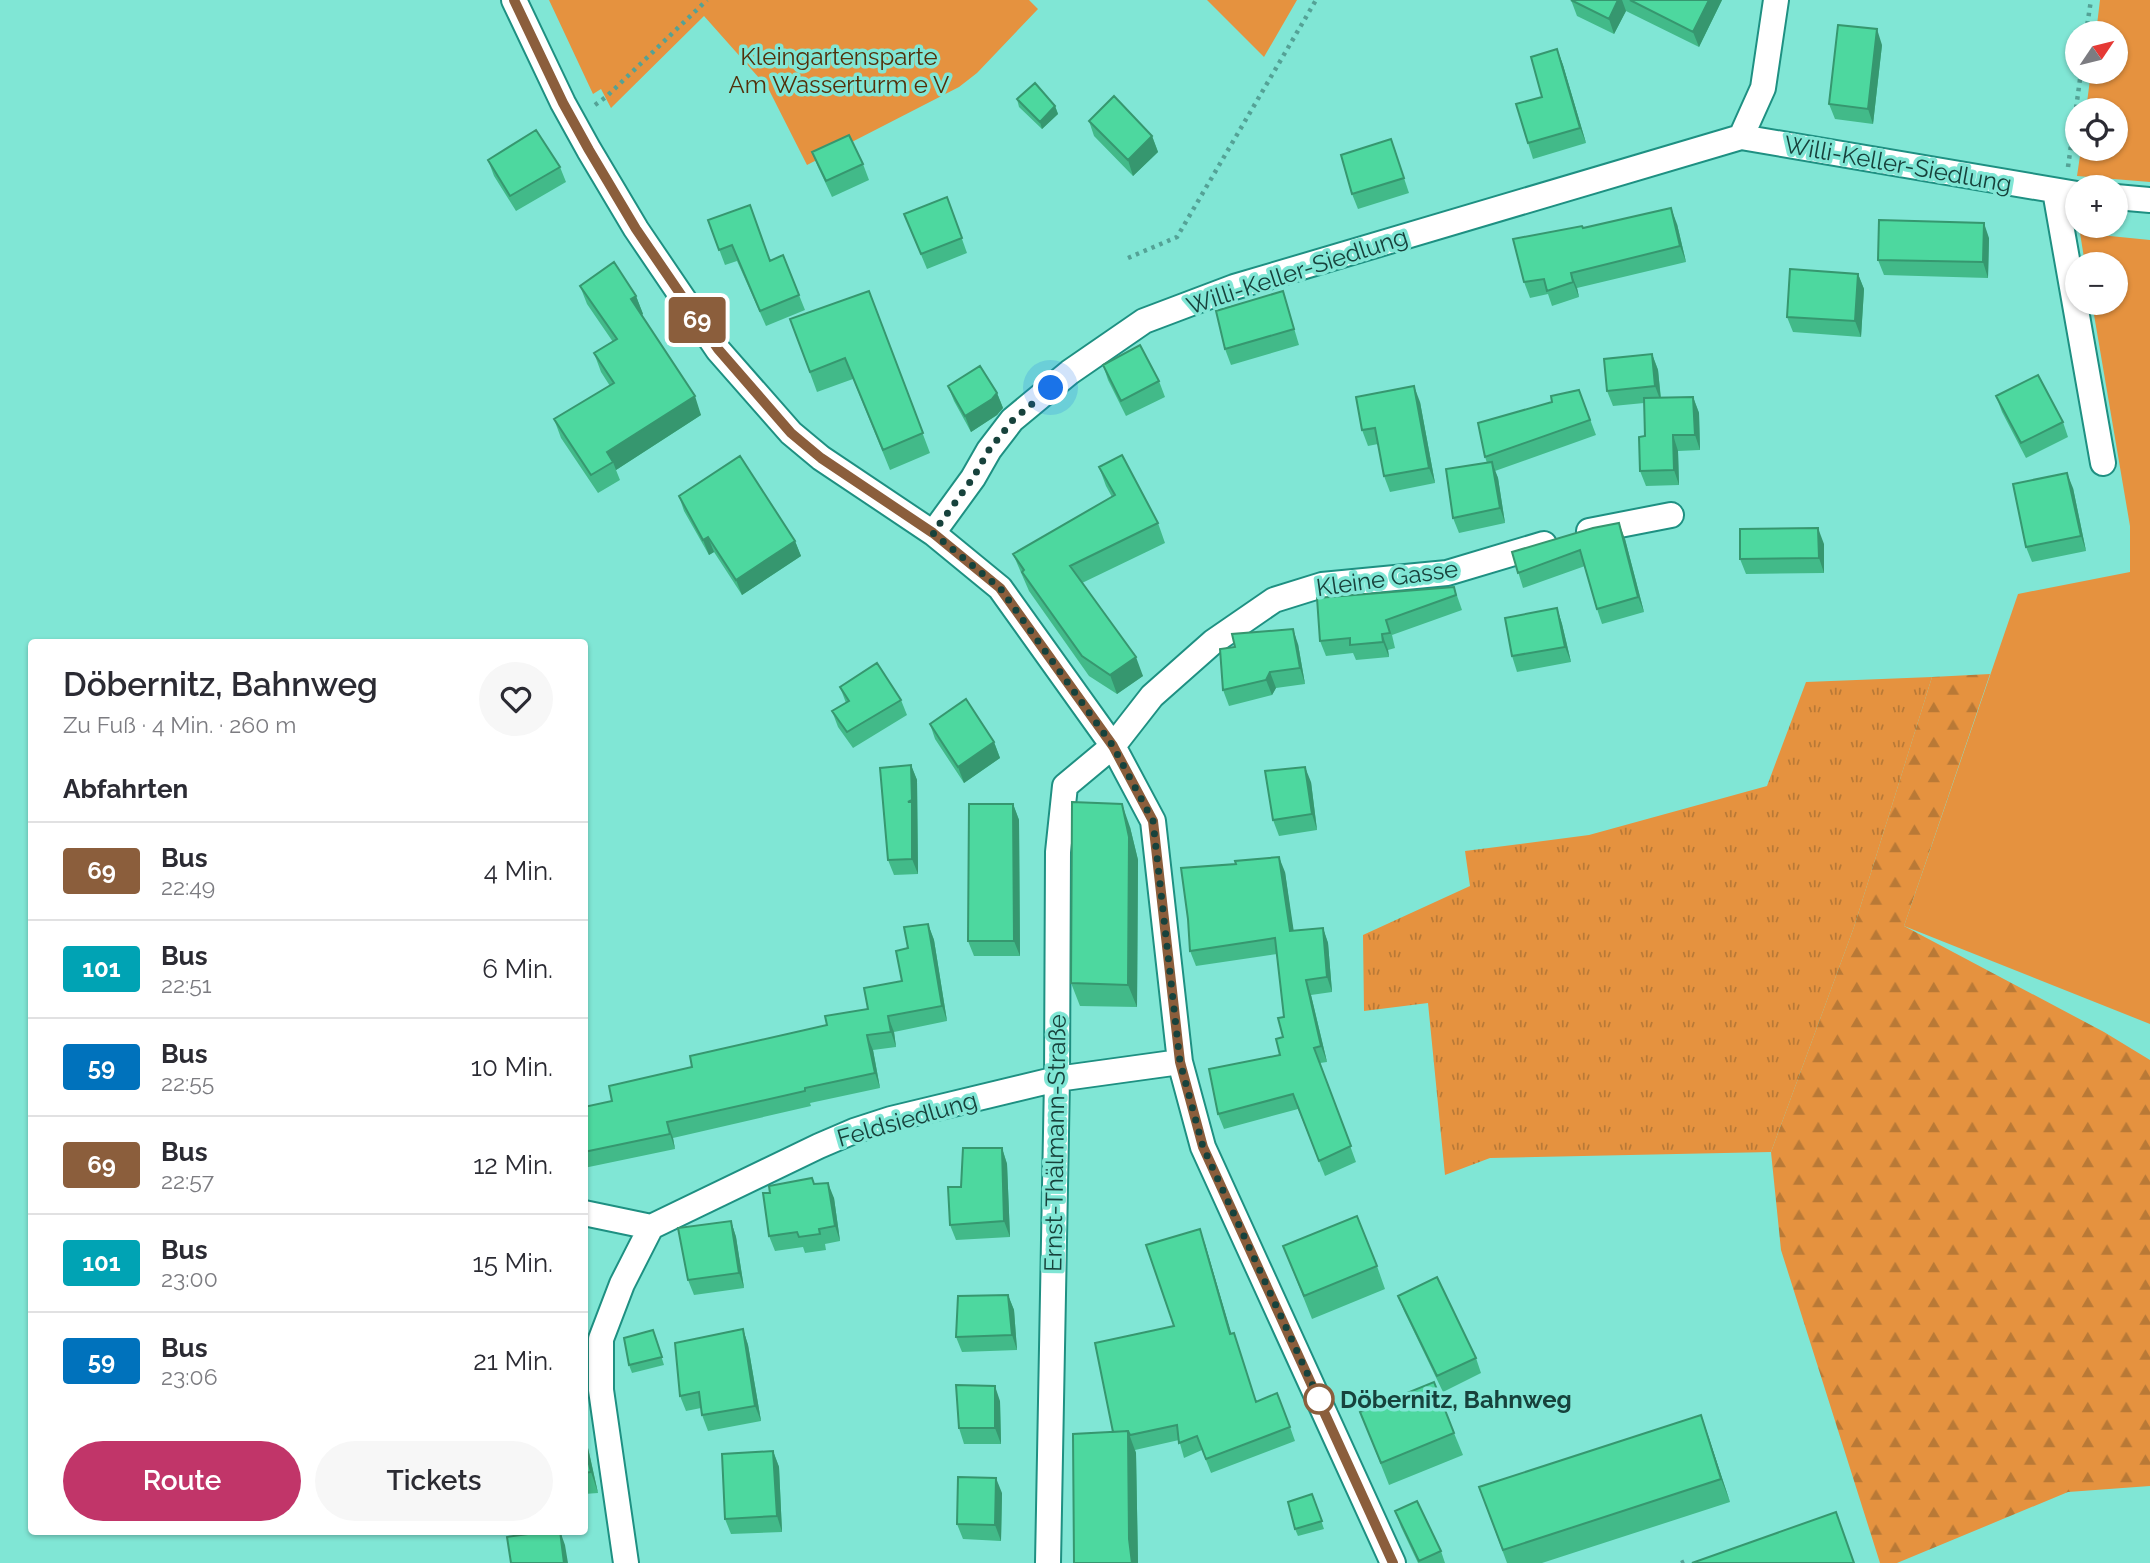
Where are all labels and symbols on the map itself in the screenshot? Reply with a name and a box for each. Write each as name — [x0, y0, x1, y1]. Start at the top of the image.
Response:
north arrow — [2065, 21, 2128, 84]
park label: Kleingartensparte Am Wasserturm e V — [729, 42, 949, 99]
street label: Willi-Keller-Siedlung — [1782, 130, 2014, 198]
street label: Willi-Keller-Siedlung — [1183, 222, 1411, 320]
line badge: 69 — [666, 297, 728, 343]
your location — [1033, 370, 1068, 405]
street label: Kleine Gasse — [1314, 554, 1460, 602]
street label: Ernst-Thälmann-Straße — [1038, 1014, 1072, 1272]
street label: Feldsiedlung — [834, 1085, 980, 1153]
marker: Döbernitz, Bahnweg — [1304, 1384, 1334, 1414]
place label: Döbernitz, Bahnweg — [1340, 1385, 1572, 1414]

